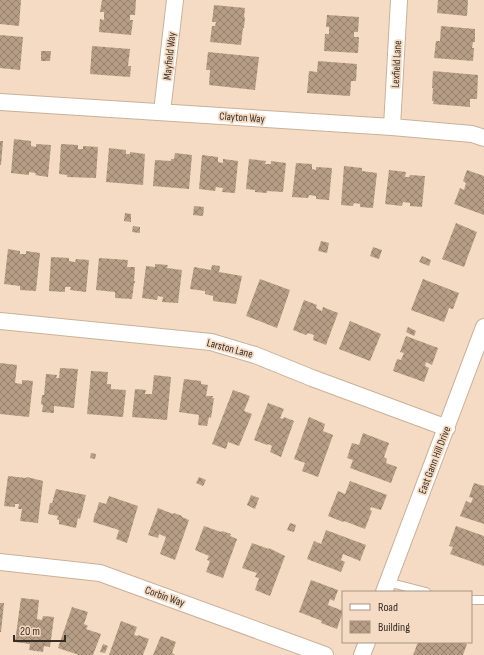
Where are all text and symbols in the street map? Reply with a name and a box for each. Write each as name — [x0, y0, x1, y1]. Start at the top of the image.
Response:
street label: Mayfield Way — [161, 31, 179, 81]
street label: Lexfield Lane — [389, 40, 404, 88]
street label: Clayton Way — [219, 109, 266, 126]
street label: Larston Lane — [205, 336, 254, 361]
street label: East Gann Hill Drive — [416, 425, 453, 496]
street label: Corbin Way — [143, 583, 187, 610]
legend — [342, 591, 472, 643]
text: Road — [378, 600, 398, 615]
scale bar — [14, 617, 65, 643]
text: Building — [378, 620, 410, 635]
text: 20 m — [20, 624, 40, 639]

